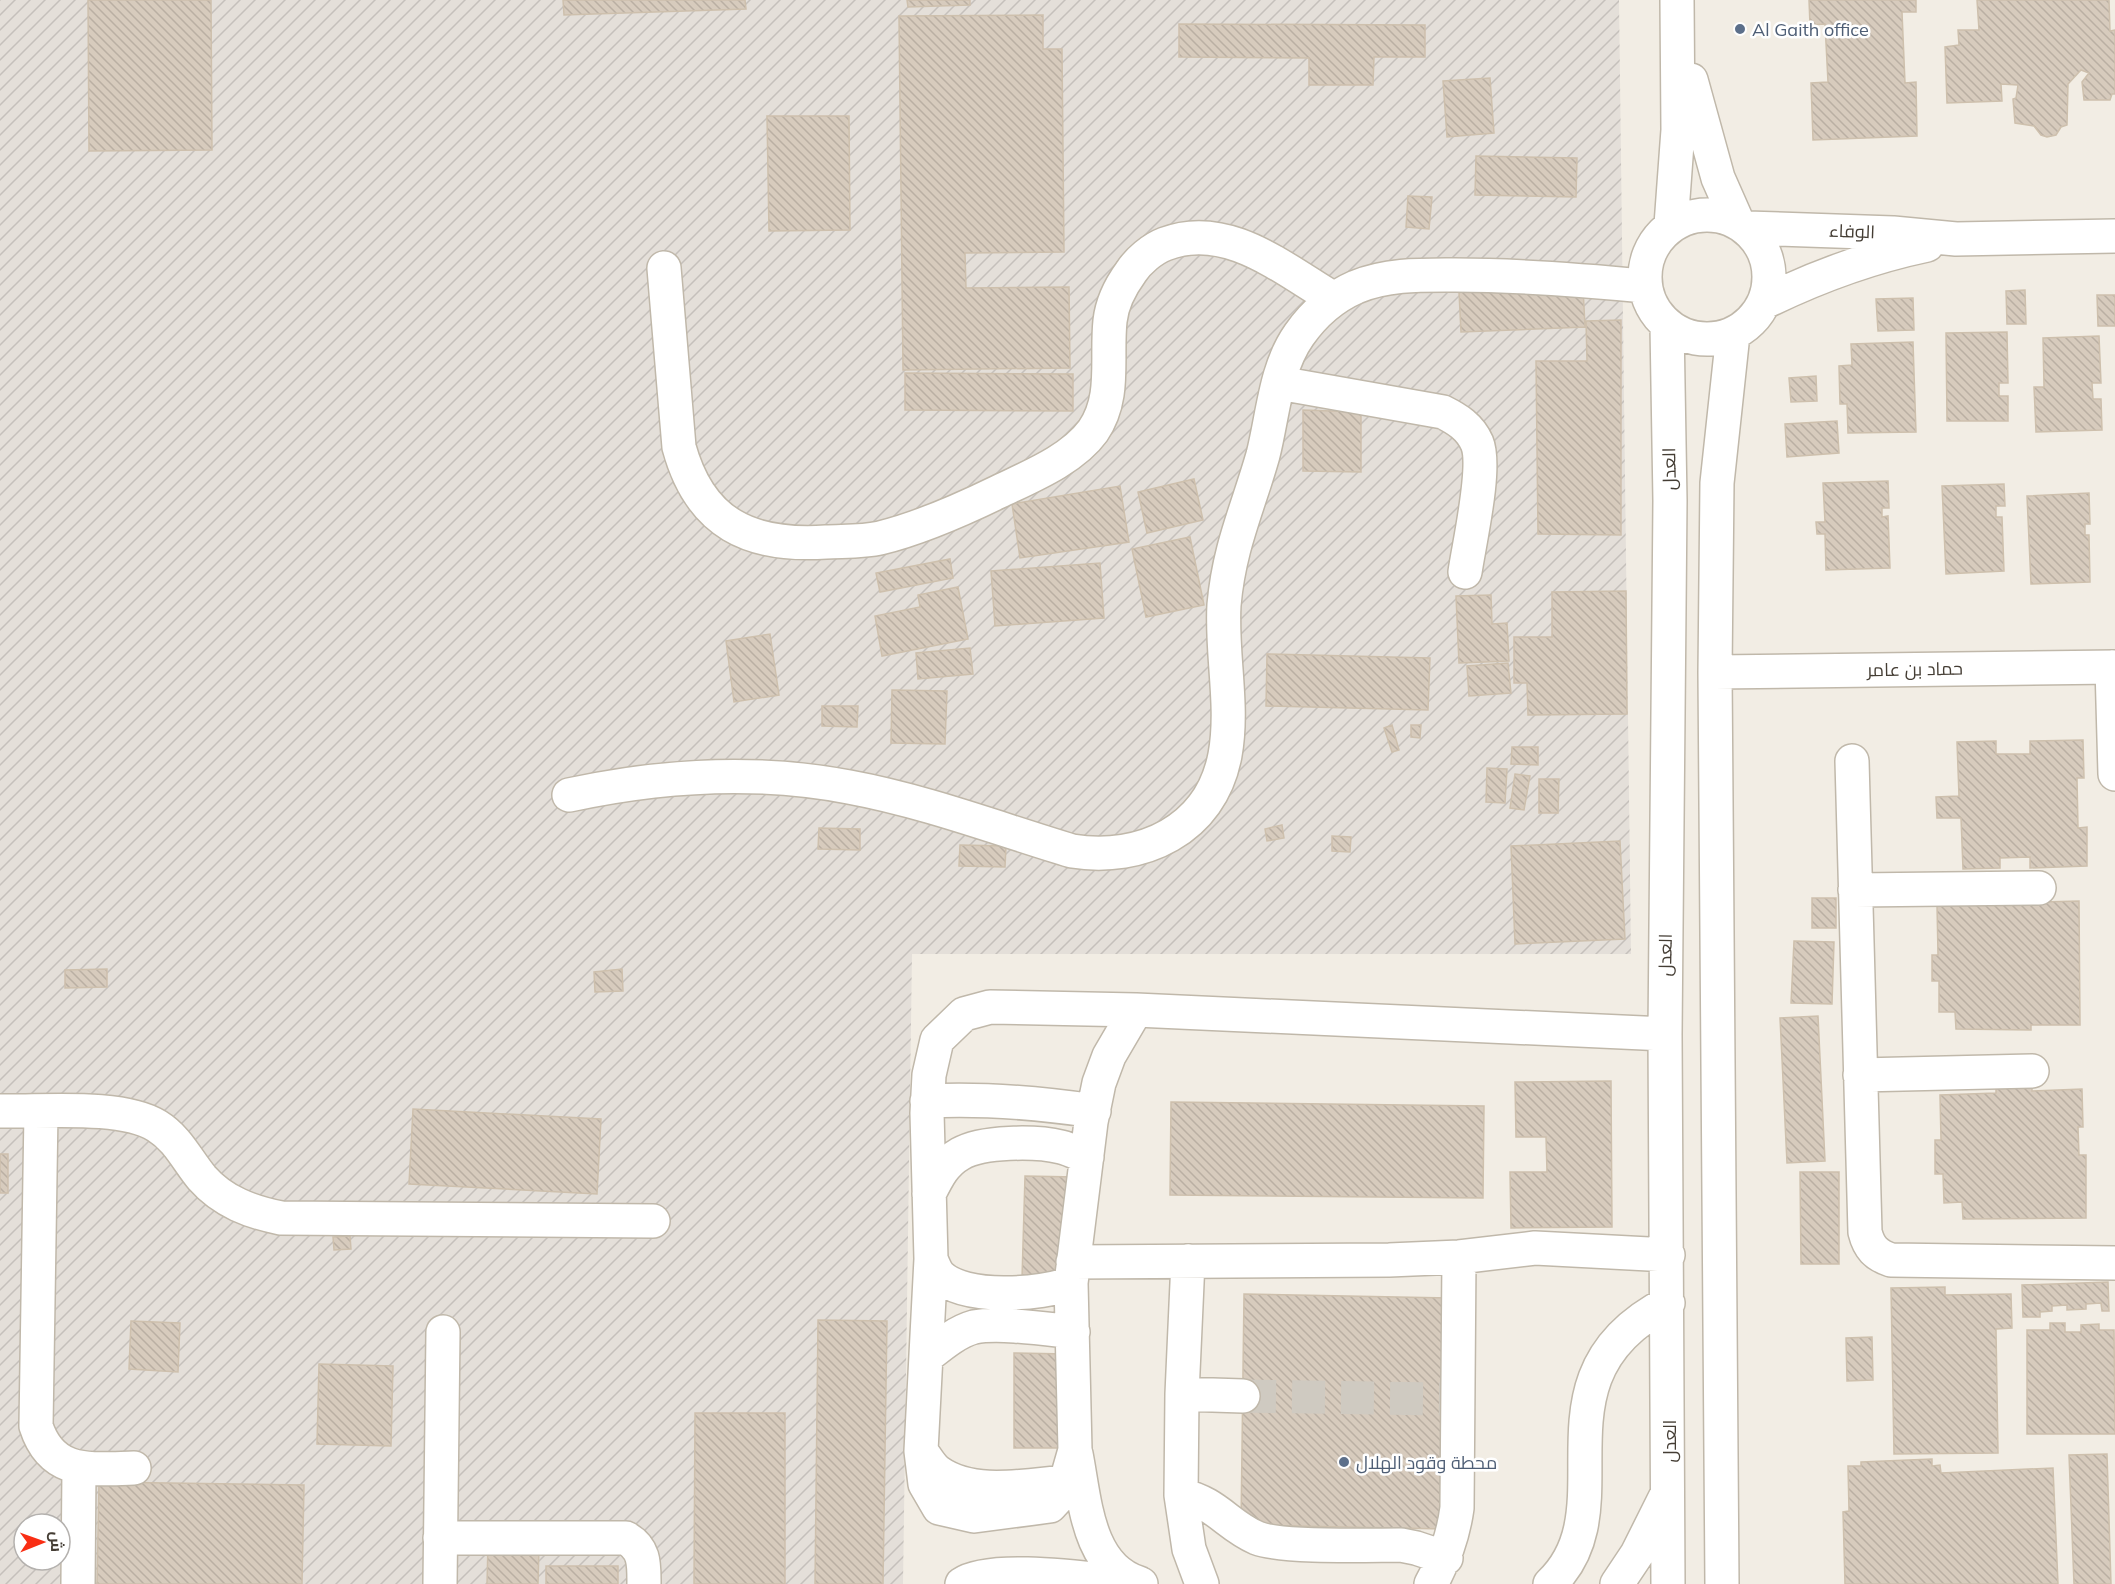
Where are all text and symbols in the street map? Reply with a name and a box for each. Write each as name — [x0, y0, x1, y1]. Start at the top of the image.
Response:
place label: Al Gaith office — [1752, 18, 1869, 41]
marker: Al Gaith office — [1733, 22, 1747, 36]
street label: الوفاء — [1828, 219, 1876, 243]
street label: العدل — [1657, 447, 1681, 491]
street label: حماد بن عامر — [1866, 657, 1963, 681]
street label: العدل — [1653, 933, 1677, 977]
street label: العدل — [1658, 1420, 1681, 1462]
place label: محطة وقود الهلال — [1356, 1451, 1497, 1474]
marker: محطة وقود الهلال — [1337, 1455, 1351, 1469]
north arrow — [12, 1512, 72, 1572]
text: ش — [47, 1531, 67, 1552]

